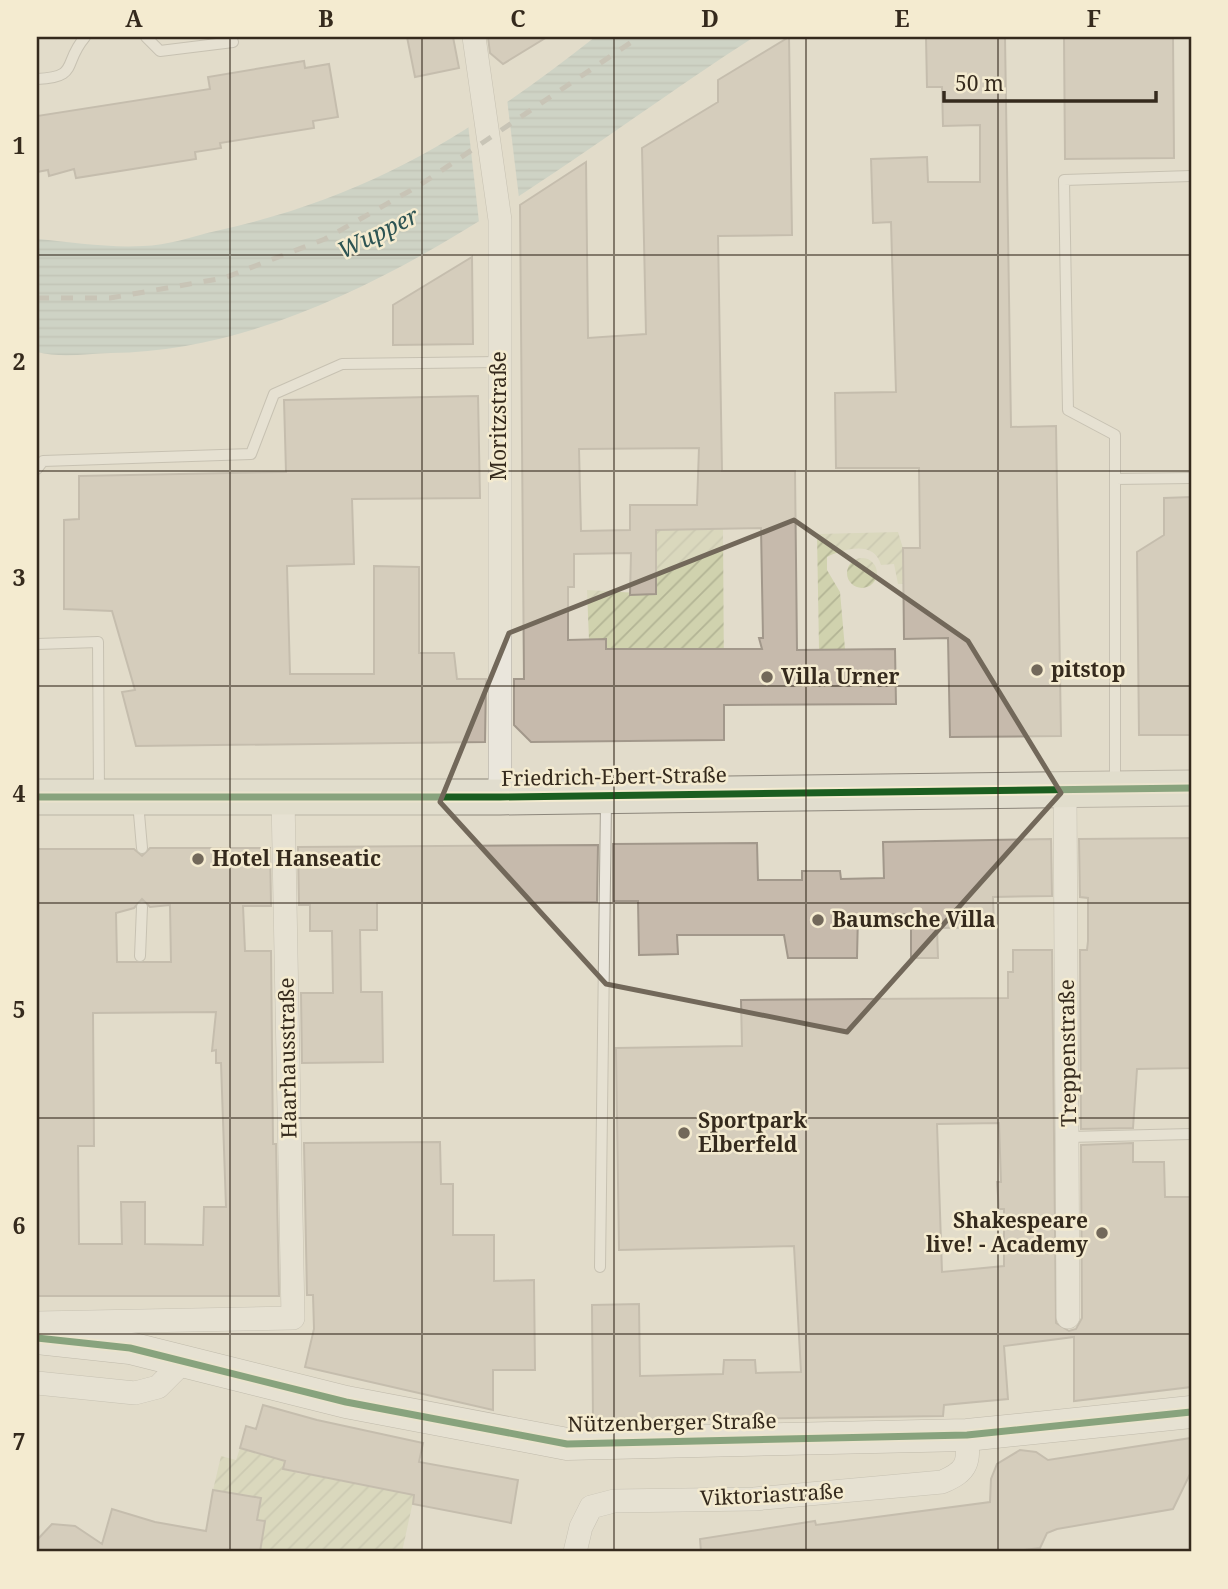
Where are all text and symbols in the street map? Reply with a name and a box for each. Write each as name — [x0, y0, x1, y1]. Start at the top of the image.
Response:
text: A — [125, 2, 143, 34]
text: B — [318, 2, 334, 34]
text: C — [510, 2, 526, 34]
text: D — [701, 2, 719, 34]
text: E — [894, 2, 910, 34]
text: F — [1087, 2, 1101, 34]
scale bar — [944, 60, 1156, 104]
text: 50 m — [955, 69, 1004, 97]
text: 1 — [13, 129, 26, 161]
water label: Wupper — [332, 199, 424, 265]
text: 2 — [13, 345, 26, 377]
street label: Moritzstraße — [484, 351, 512, 481]
text: 3 — [13, 561, 26, 593]
place label: pitstop — [1051, 655, 1126, 683]
place label: Villa Urner — [781, 662, 900, 690]
marker: pitstop — [1029, 662, 1045, 678]
marker: Villa Urner — [759, 669, 775, 685]
street label: Friedrich-Ebert-Straße — [501, 760, 727, 792]
text: 4 — [13, 777, 26, 809]
place label: Hotel Hanseatic — [212, 844, 381, 872]
marker: Hotel Hanseatic — [190, 851, 206, 867]
place label: Baumsche Villa — [832, 905, 996, 933]
marker: Baumsche Villa — [810, 912, 826, 928]
street label: Haarhausstraße — [272, 977, 302, 1139]
street label: Treppenstraße — [1052, 979, 1082, 1127]
text: 5 — [13, 993, 26, 1025]
place label: Sportpark Elberfeld — [698, 1106, 807, 1158]
marker: Sportpark Elberfeld — [676, 1125, 692, 1141]
place label: Shakespeare live! - Academy — [926, 1206, 1089, 1258]
text: 6 — [13, 1209, 26, 1241]
marker: Shakespeare live! - Academy — [1094, 1225, 1110, 1241]
street label: Nützenberger Straße — [567, 1406, 777, 1438]
text: 7 — [13, 1425, 26, 1457]
street label: Viktoriastraße — [699, 1476, 845, 1512]

